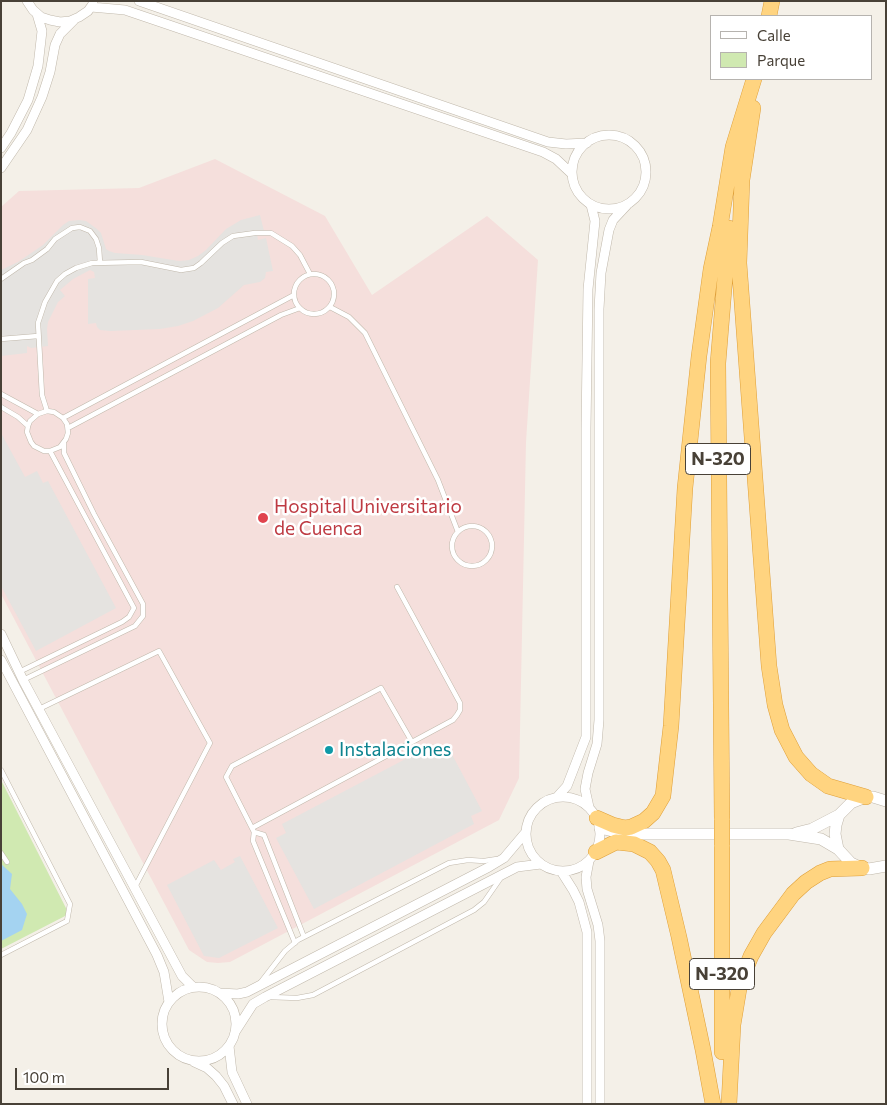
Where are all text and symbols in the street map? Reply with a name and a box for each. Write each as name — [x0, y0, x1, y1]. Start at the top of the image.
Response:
legend — [710, 15, 872, 80]
text: Calle — [757, 26, 791, 44]
text: Parque — [757, 51, 805, 69]
road number: N-320 — [686, 444, 750, 474]
place label: Hospital Universitario de Cuenca — [274, 496, 462, 540]
marker: Hospital Universitario de Cuenca — [256, 511, 270, 525]
place label: Instalaciones — [339, 739, 451, 761]
marker: Instalaciones — [323, 744, 335, 756]
road number: N-320 — [690, 959, 754, 990]
scale bar — [18, 1058, 171, 1090]
text: 100 m — [23, 1068, 65, 1086]

